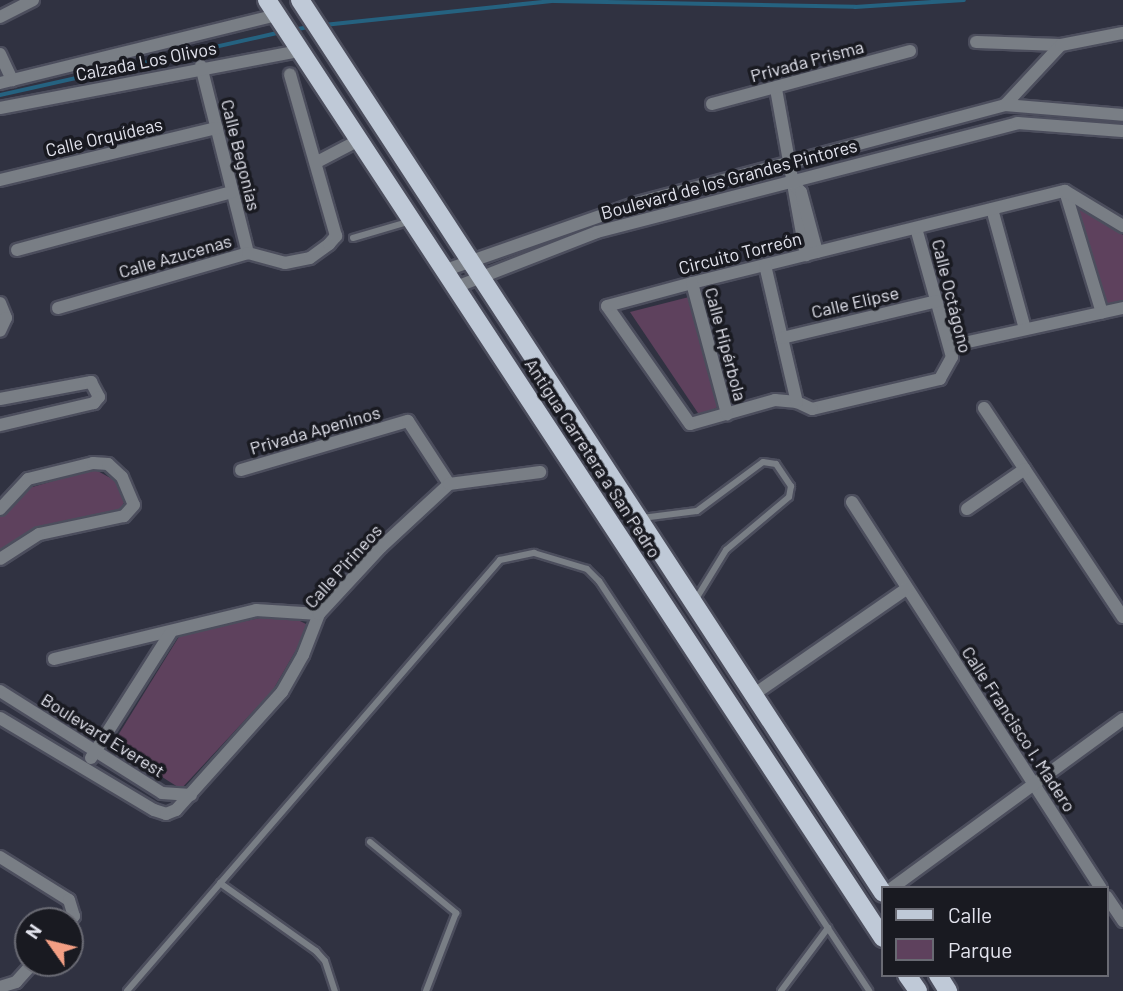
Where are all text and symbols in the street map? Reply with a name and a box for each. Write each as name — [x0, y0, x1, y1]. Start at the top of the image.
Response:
street label: Privada Prisma — [748, 35, 866, 87]
street label: Calzada Los Olivos — [74, 37, 218, 85]
street label: Calle Begonias — [217, 97, 265, 213]
street label: Calle Orquídeas — [43, 113, 165, 161]
street label: Boulevard de los Grandes Pintores — [599, 134, 859, 224]
street label: Circuito Torreón — [676, 227, 804, 279]
street label: Calle Azucenas — [116, 230, 234, 282]
street label: Calle Octágono — [927, 237, 977, 355]
street label: Calle Elipse — [809, 281, 901, 323]
street label: Calle Hipérbola — [700, 285, 752, 403]
street label: Antigua Carretera a San Pedro — [520, 354, 666, 562]
street label: Privada Apeninos — [247, 401, 383, 459]
street label: Calle Pirineos — [300, 520, 386, 612]
street label: Calle Francisco I. Madero — [957, 642, 1081, 816]
street label: Boulevard Everest — [37, 688, 169, 782]
legend — [881, 886, 1109, 977]
text: Calle — [948, 902, 992, 927]
north arrow — [14, 907, 84, 977]
text: N — [20, 919, 46, 943]
text: Parque — [948, 937, 1013, 962]

